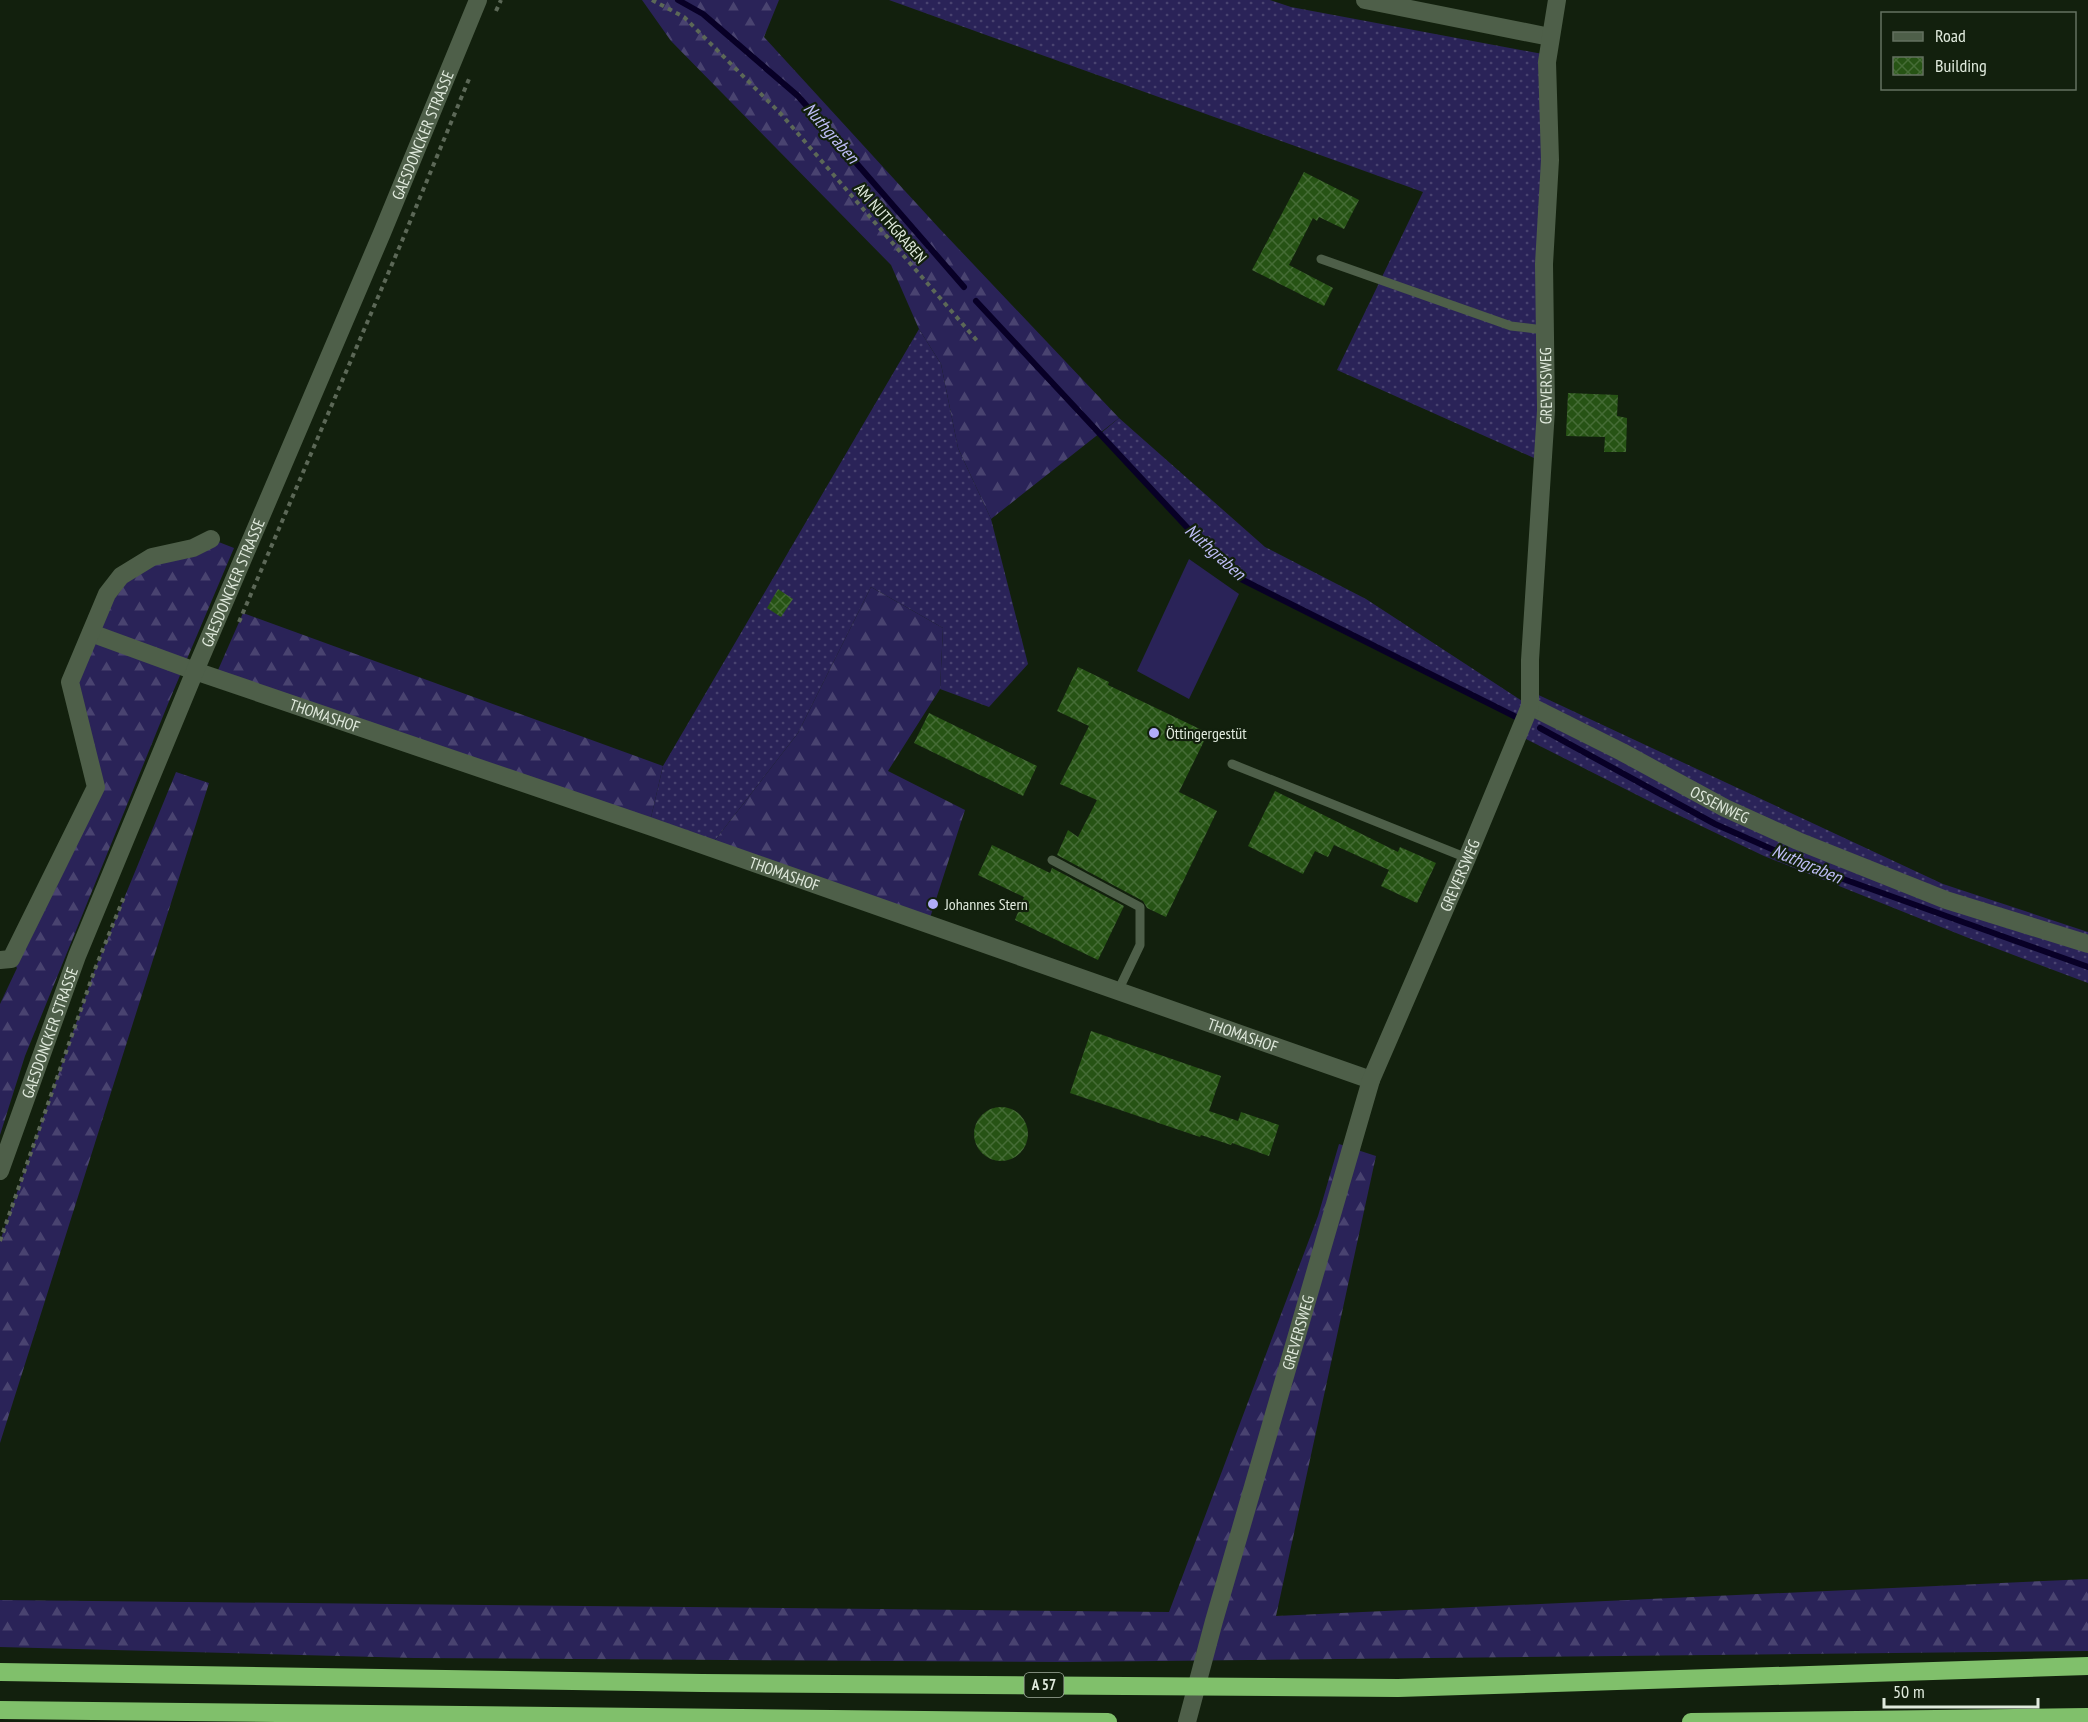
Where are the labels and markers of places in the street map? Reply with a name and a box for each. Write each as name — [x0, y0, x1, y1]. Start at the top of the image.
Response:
place label: Öttingergestüt — [1166, 723, 1247, 743]
marker: Öttingergestüt — [1147, 726, 1161, 740]
place label: Johannes Stern — [944, 894, 1028, 914]
marker: Johannes Stern — [926, 897, 940, 911]

